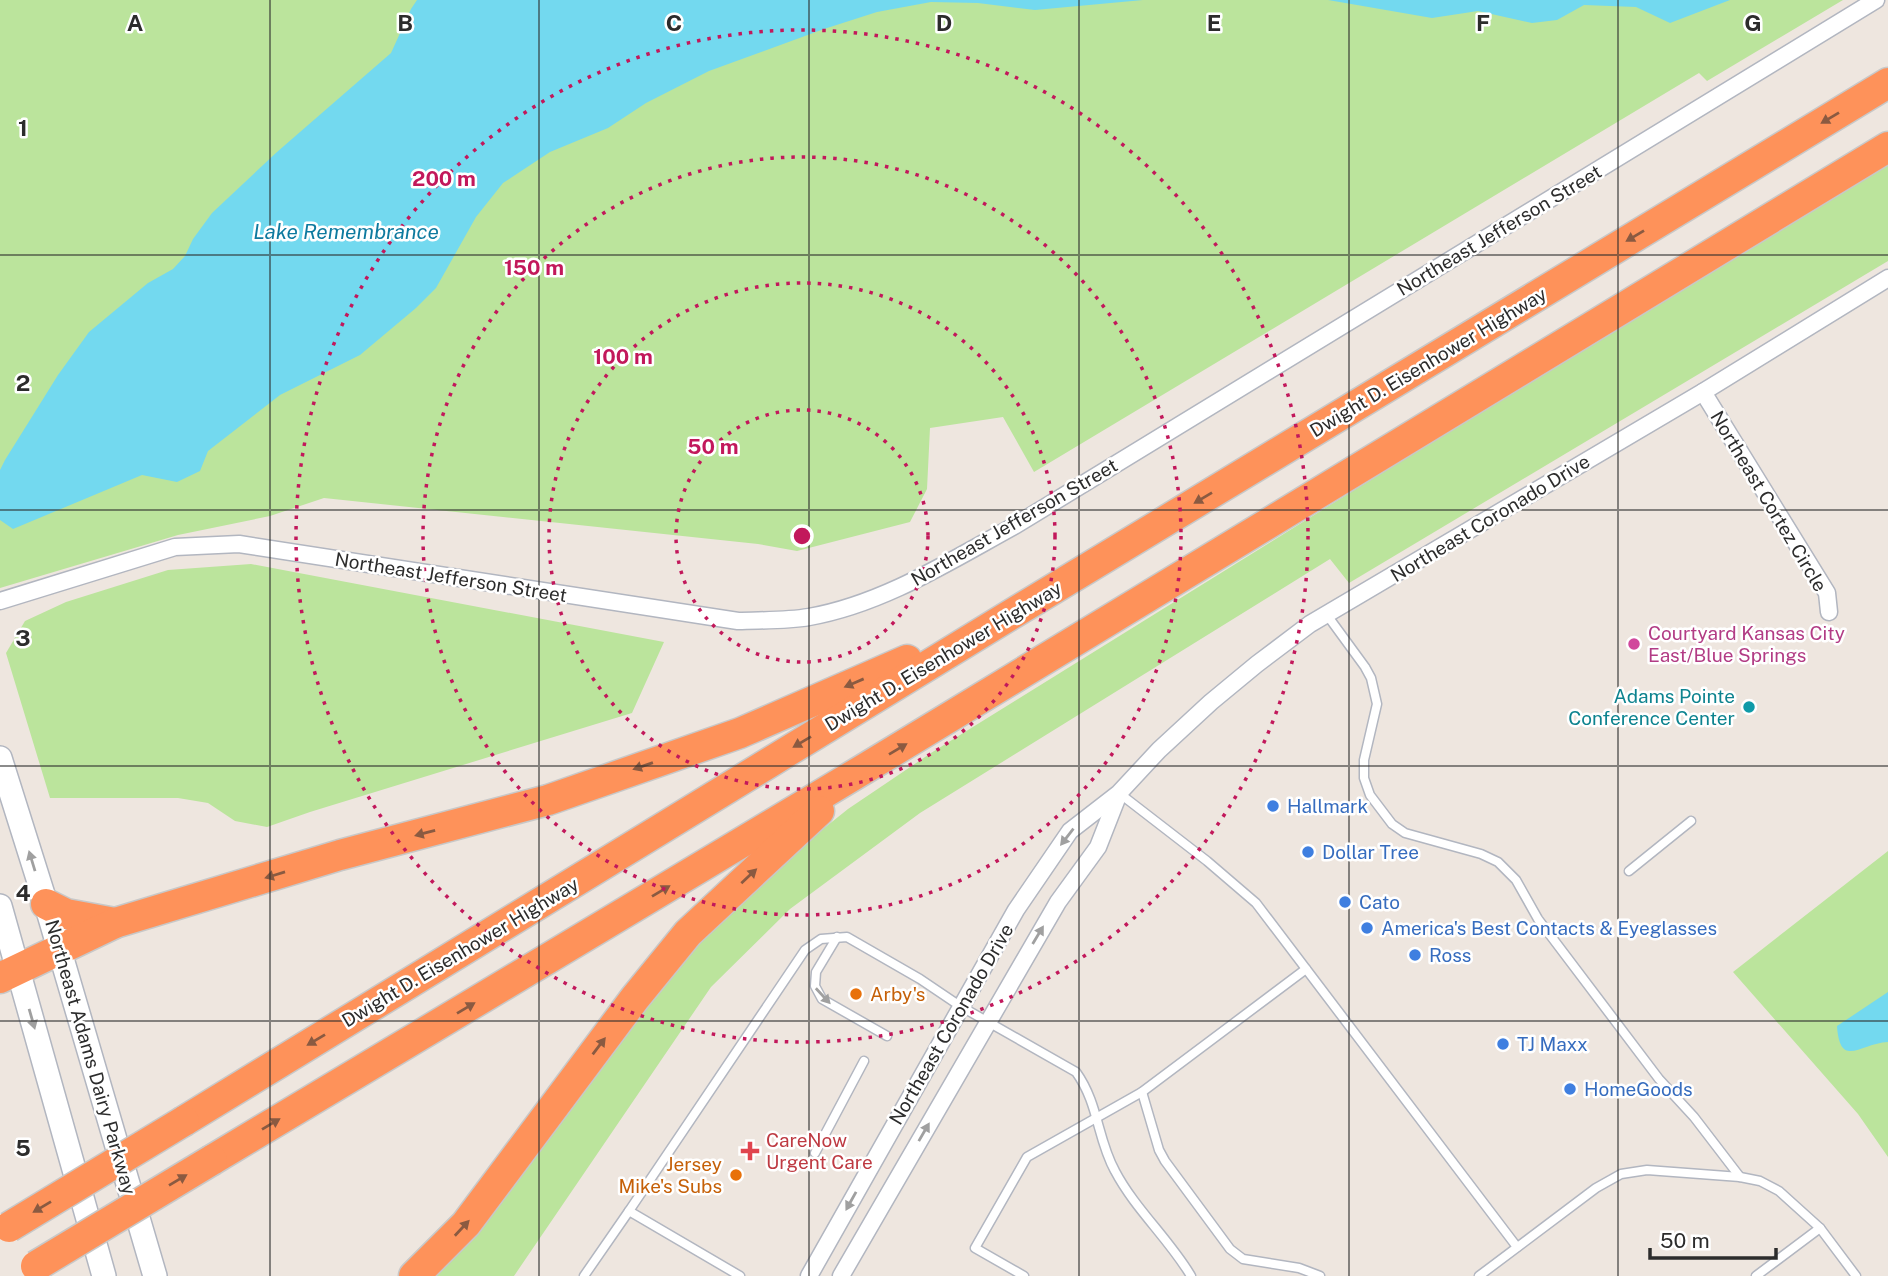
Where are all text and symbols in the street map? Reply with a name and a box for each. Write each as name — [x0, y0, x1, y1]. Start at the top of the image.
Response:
text: A — [127, 9, 144, 36]
text: B — [397, 9, 413, 36]
text: C — [666, 9, 682, 36]
text: D — [936, 9, 952, 36]
text: E — [1207, 9, 1221, 36]
text: F — [1476, 9, 1490, 36]
text: G — [1744, 9, 1762, 36]
one-way arrow — [1820, 112, 1839, 124]
text: 1 — [18, 114, 28, 141]
street label: Northeast Jefferson Street — [1393, 160, 1605, 300]
text: 200 m — [412, 166, 476, 191]
water label: Lake Remembrance — [253, 219, 439, 244]
one-way arrow — [1626, 230, 1645, 242]
text: 150 m — [504, 255, 564, 280]
street label: Dwight D. Eisenhower Highway — [1306, 283, 1550, 441]
text: 100 m — [593, 344, 653, 369]
text: 2 — [16, 369, 30, 396]
street label: Northeast Cortez Circle — [1706, 407, 1832, 595]
text: 50 m — [687, 434, 739, 459]
street label: Northeast Coronado Drive — [1387, 450, 1593, 586]
street label: Northeast Jefferson Street — [907, 454, 1121, 590]
one-way arrow — [1194, 491, 1213, 504]
centre of rings — [790, 524, 814, 548]
street label: Northeast Jefferson Street — [333, 548, 569, 606]
street label: Dwight D. Eisenhower Highway — [821, 577, 1065, 735]
place label: Courtyard Kansas City East/Blue Springs — [1648, 622, 1845, 666]
text: 3 — [15, 624, 31, 651]
marker: Courtyard Kansas City East/Blue Springs — [1626, 636, 1642, 652]
one-way arrow — [844, 678, 865, 689]
place label: Adams Pointe Conference Center — [1568, 685, 1735, 729]
marker: Adams Pointe Conference Center — [1741, 699, 1757, 715]
one-way arrow — [793, 736, 812, 748]
one-way arrow — [889, 742, 908, 755]
one-way arrow — [632, 761, 653, 772]
place label: Hallmark — [1287, 795, 1368, 817]
marker: Hallmark — [1265, 798, 1281, 814]
one-way arrow — [415, 828, 436, 838]
one-way arrow — [1060, 828, 1075, 846]
place label: Dollar Tree — [1322, 841, 1419, 863]
marker: Dollar Tree — [1300, 844, 1316, 860]
one-way arrow — [27, 850, 37, 871]
one-way arrow — [740, 868, 758, 884]
one-way arrow — [264, 870, 285, 881]
street label: Dwight D. Eisenhower Highway — [338, 873, 582, 1031]
text: 4 — [15, 879, 31, 906]
one-way arrow — [652, 885, 671, 897]
place label: Cato — [1359, 891, 1400, 913]
marker: Cato — [1337, 894, 1353, 910]
street label: Northeast Adams Dairy Parkway — [41, 917, 141, 1197]
place label: America's Best Contacts & Eyeglasses — [1381, 917, 1717, 939]
street label: Northeast Coronado Drive — [884, 920, 1018, 1128]
marker: America's Best Contacts & Eyeglasses — [1359, 920, 1375, 936]
one-way arrow — [1032, 926, 1044, 945]
place label: Ross — [1429, 944, 1471, 966]
marker: Ross — [1407, 947, 1423, 963]
place label: Arby's — [870, 983, 925, 1005]
marker: Arby's — [848, 986, 864, 1002]
one-way arrow — [815, 987, 832, 1004]
one-way arrow — [456, 1001, 475, 1014]
one-way arrow — [27, 1008, 37, 1029]
place label: TJ Maxx — [1517, 1033, 1588, 1055]
one-way arrow — [306, 1034, 325, 1046]
marker: TJ Maxx — [1495, 1036, 1511, 1052]
one-way arrow — [592, 1037, 606, 1055]
place label: HomeGoods — [1584, 1078, 1693, 1100]
marker: HomeGoods — [1562, 1081, 1578, 1097]
one-way arrow — [261, 1118, 280, 1131]
one-way arrow — [918, 1122, 930, 1142]
place label: CareNow Urgent Care — [766, 1129, 873, 1173]
text: 5 — [15, 1134, 31, 1161]
marker: CareNow Urgent Care — [740, 1141, 760, 1161]
place label: Jersey Mike's Subs — [618, 1153, 722, 1197]
marker: Jersey Mike's Subs — [728, 1167, 744, 1183]
one-way arrow — [168, 1174, 187, 1187]
one-way arrow — [845, 1192, 857, 1211]
one-way arrow — [32, 1201, 51, 1213]
scale bar — [1650, 1216, 1776, 1260]
one-way arrow — [453, 1220, 469, 1237]
text: 50 m — [1660, 1228, 1710, 1253]

